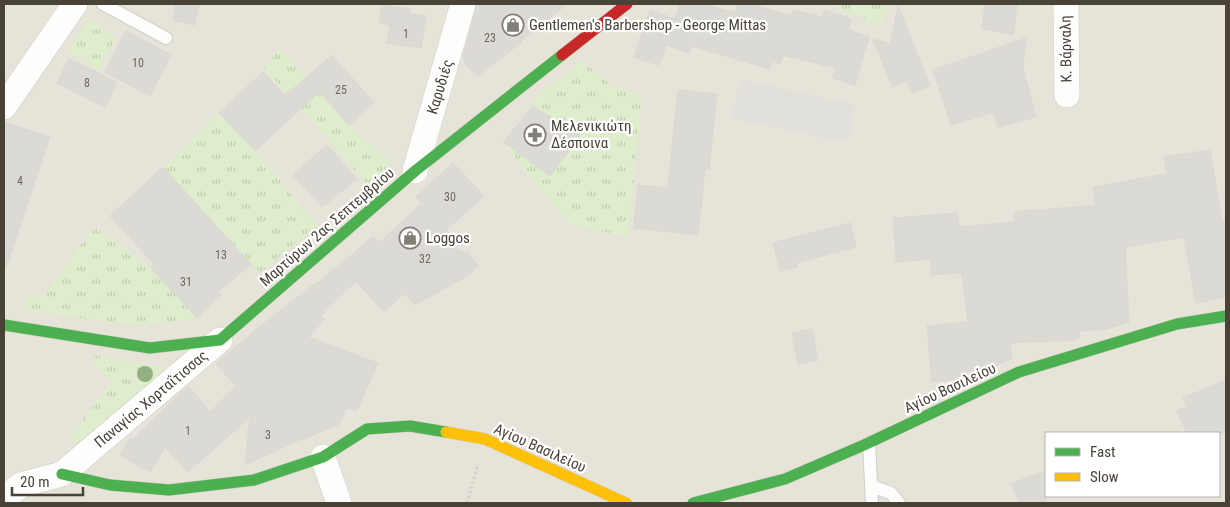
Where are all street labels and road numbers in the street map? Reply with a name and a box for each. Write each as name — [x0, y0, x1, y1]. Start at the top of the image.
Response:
street label: Κ. Βάρναλη — [1056, 15, 1076, 83]
street label: Καρυδιές — [423, 57, 457, 117]
street label: Μαρτύρων 2ας Σεπτεμβρίου — [256, 164, 398, 290]
street label: Παναγίας Χορταΐτισσας — [91, 346, 211, 452]
street label: Αγίου Βασιλείου — [901, 359, 999, 417]
street label: Αγίου Βασιλείου — [491, 420, 589, 476]

